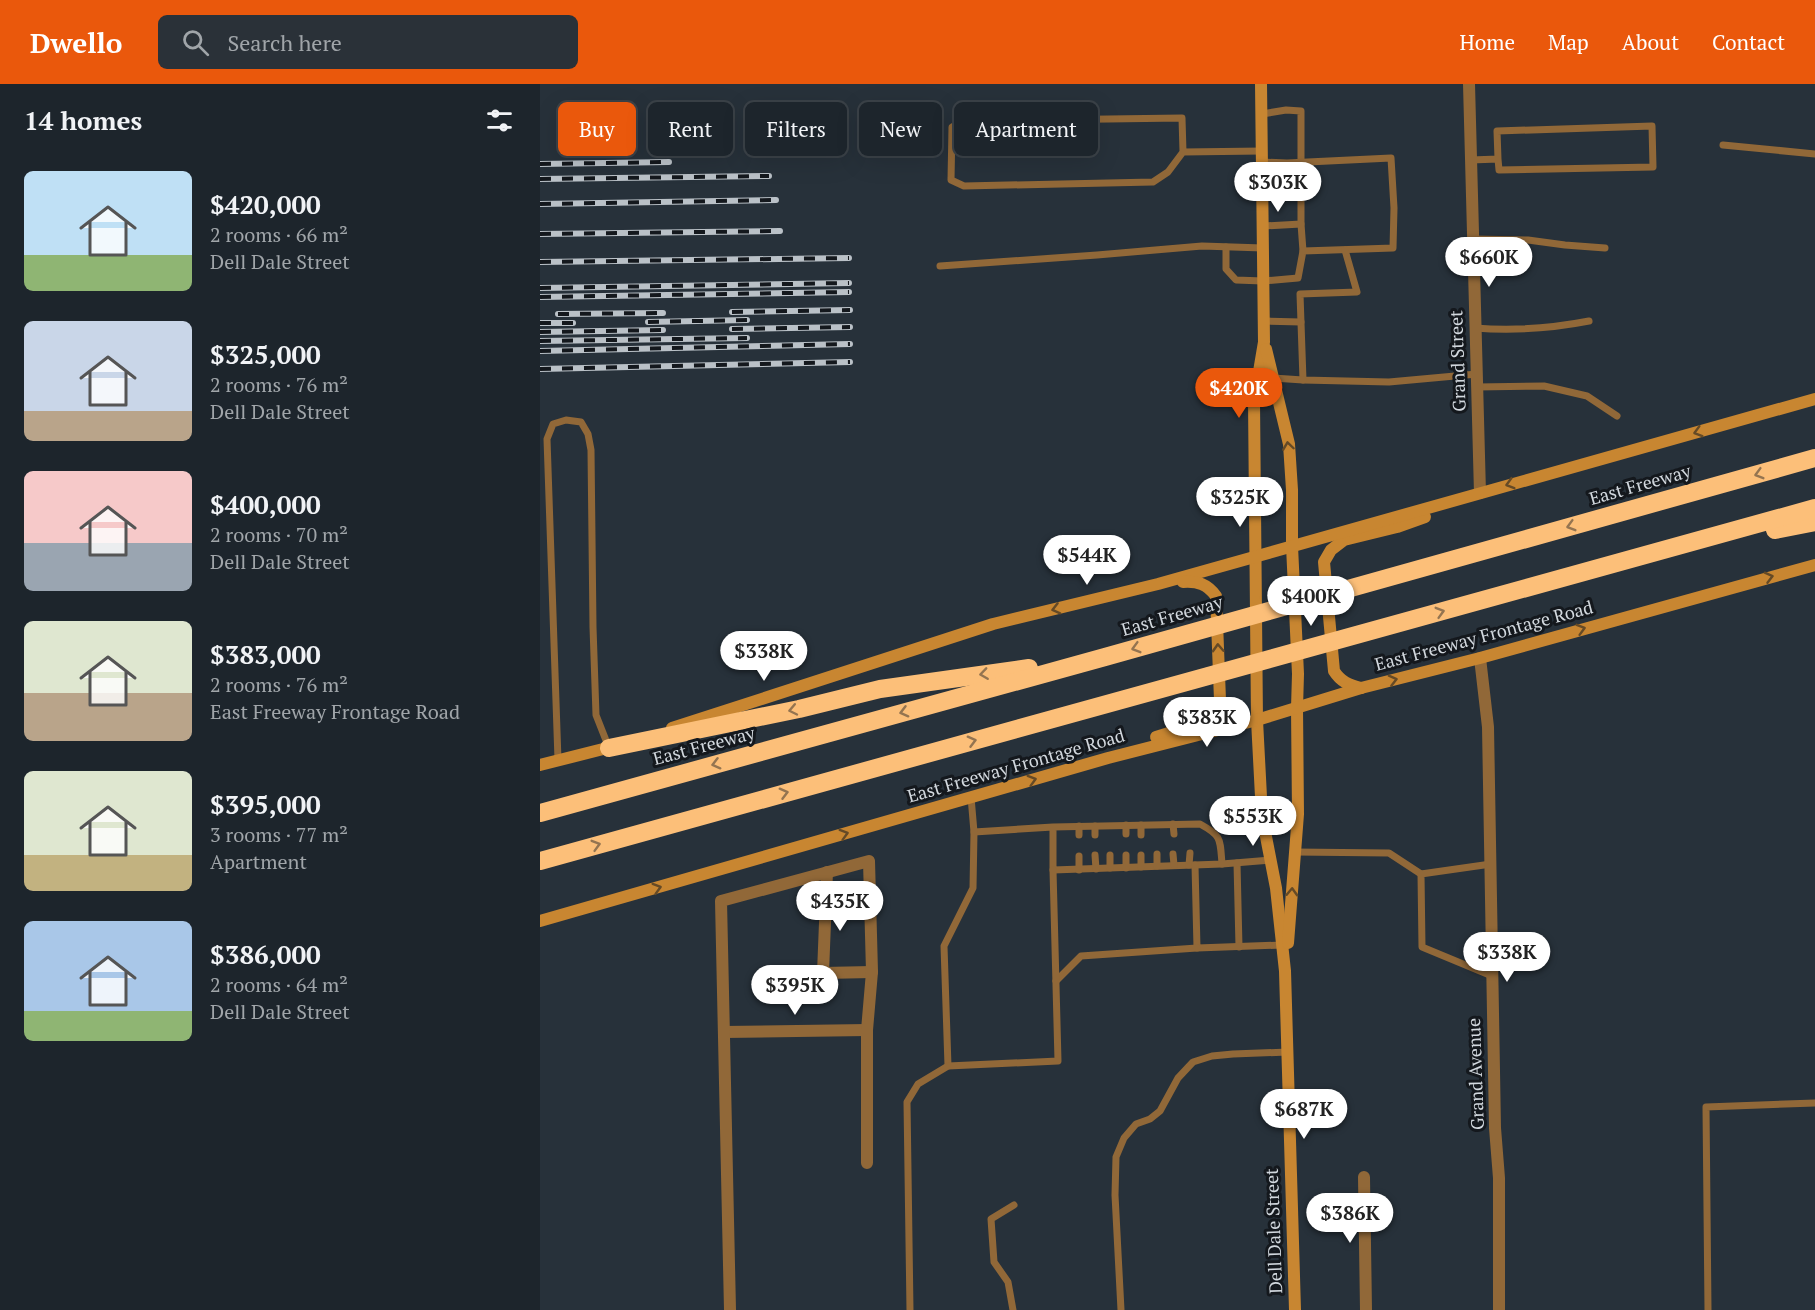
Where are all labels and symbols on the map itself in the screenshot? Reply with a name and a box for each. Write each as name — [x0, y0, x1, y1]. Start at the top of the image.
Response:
pin: $303K — [1236, 162, 1320, 213]
pin: $660K — [1447, 237, 1531, 288]
street label: Grand Street — [1443, 310, 1471, 412]
pin: $420K — [1197, 368, 1281, 419]
one-way arrow — [1693, 425, 1704, 437]
one-way arrow — [1283, 441, 1295, 450]
street label: East Freeway — [1586, 458, 1694, 510]
one-way arrow — [1754, 466, 1764, 479]
pin: $325K — [1198, 477, 1282, 528]
one-way arrow — [1505, 477, 1515, 490]
one-way arrow — [1566, 519, 1576, 532]
pin: $544K — [1045, 535, 1129, 586]
one-way arrow — [1763, 572, 1774, 584]
pin: $400K — [1269, 576, 1353, 627]
street label: East Freeway — [1118, 589, 1226, 641]
street label: East Freeway Frontage Road — [1372, 594, 1596, 676]
one-way arrow — [1051, 601, 1061, 614]
one-way arrow — [1434, 607, 1445, 619]
one-way arrow — [1576, 624, 1586, 637]
pin: $338K — [722, 631, 806, 682]
one-way arrow — [1131, 641, 1142, 653]
one-way arrow — [1211, 644, 1224, 653]
one-way arrow — [980, 668, 989, 680]
one-way arrow — [1388, 674, 1398, 687]
pin: $383K — [1165, 697, 1249, 748]
one-way arrow — [788, 703, 798, 716]
one-way arrow — [899, 705, 910, 717]
street label: East Freeway — [650, 720, 758, 770]
street label: East Freeway Frontage Road — [904, 722, 1127, 808]
one-way arrow — [966, 736, 977, 748]
one-way arrow — [711, 757, 722, 769]
one-way arrow — [1026, 775, 1036, 787]
one-way arrow — [779, 787, 789, 800]
pin: $553K — [1211, 796, 1295, 847]
one-way arrow — [838, 829, 849, 841]
one-way arrow — [590, 840, 601, 852]
pin: $435K — [798, 881, 882, 932]
one-way arrow — [651, 883, 662, 895]
one-way arrow — [1285, 887, 1298, 896]
pin: $338K — [1465, 932, 1549, 983]
pin: $395K — [753, 965, 837, 1016]
street label: Grand Avenue — [1461, 1018, 1489, 1130]
pin: $687K — [1262, 1089, 1346, 1140]
street label: Dell Dale Street — [1259, 1167, 1287, 1294]
pin: $386K — [1308, 1193, 1392, 1244]

